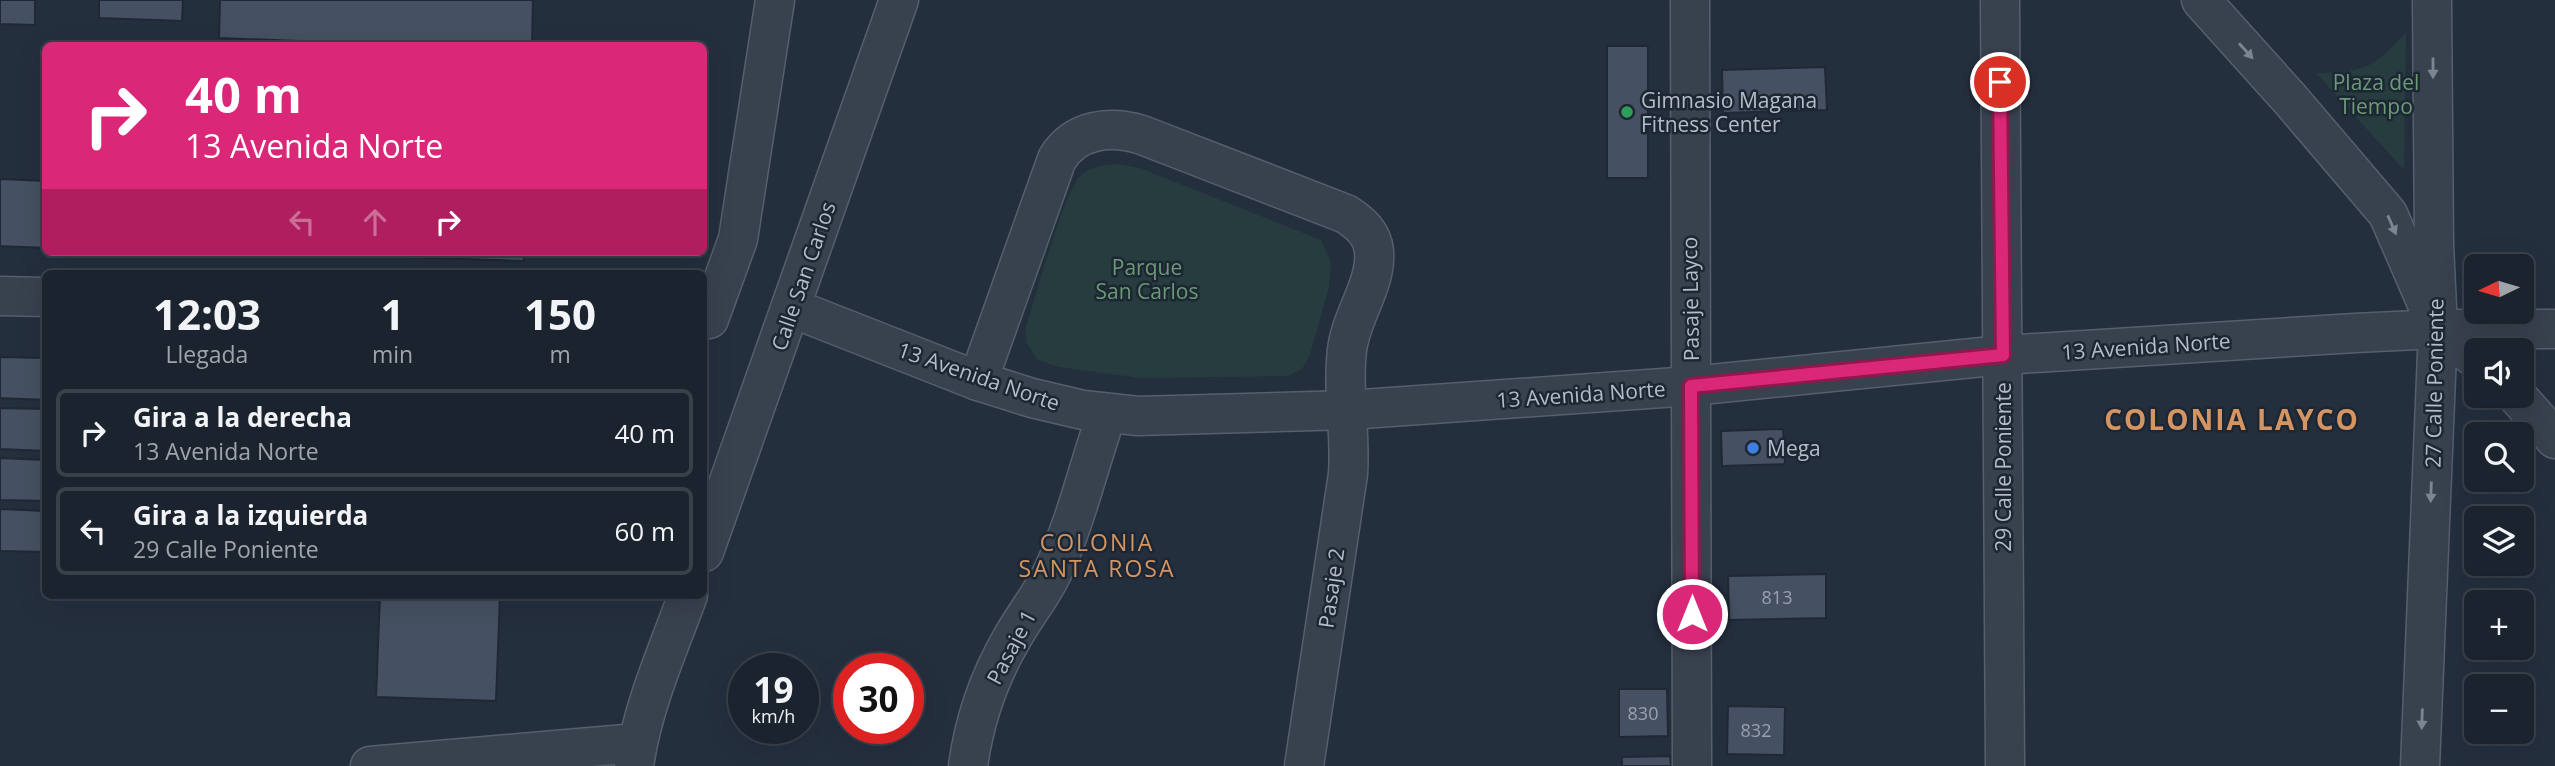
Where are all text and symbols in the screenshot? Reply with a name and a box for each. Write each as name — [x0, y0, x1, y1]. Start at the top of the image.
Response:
one-way arrow — [2238, 42, 2254, 59]
pin — [1970, 52, 2030, 112]
one-way arrow — [2427, 57, 2439, 79]
text: 40 m — [185, 61, 302, 127]
icon: arrive — [1981, 63, 2019, 101]
park label: Plaza del Tiempo — [2333, 68, 2419, 120]
icon: right — [70, 70, 161, 161]
place label: Gimnasio Magana Fitness Center — [1641, 86, 1817, 138]
marker: Gimnasio Magana Fitness Center — [1619, 104, 1635, 120]
text: 13 Avenida Norte — [185, 124, 443, 167]
street label: Calle San Carlos — [764, 198, 842, 354]
icon: left — [283, 203, 321, 241]
icon: ahead — [356, 203, 394, 241]
icon: right — [429, 203, 467, 241]
one-way arrow — [2387, 214, 2398, 235]
street label: Pasaje Layco — [1675, 237, 1705, 361]
park label: Parque San Carlos — [1096, 253, 1198, 305]
north arrow — [2464, 254, 2534, 324]
map controls — [2464, 254, 2534, 744]
text: 12:03 — [153, 285, 261, 342]
text: 1 — [380, 285, 405, 342]
text: 150 — [524, 285, 596, 342]
street label: 27 Calle Poniente — [2419, 298, 2449, 468]
street label: 13 Avenida Norte — [2060, 326, 2232, 366]
street label: 13 Avenida Norte — [894, 335, 1064, 417]
text: Llegada — [166, 338, 248, 370]
text: min — [372, 338, 413, 370]
text: m — [549, 338, 571, 370]
button: sound — [2464, 338, 2534, 408]
street label: 13 Avenida Norte — [1495, 374, 1667, 414]
street label: 29 Calle Poniente — [1989, 382, 2017, 552]
text: Gira a la derecha — [133, 399, 352, 435]
district label: COLONIA LAYCO — [2104, 400, 2360, 438]
icon: right — [74, 414, 112, 452]
text: 40 m — [614, 415, 675, 451]
button: search — [2464, 422, 2534, 492]
place label: Mega — [1767, 434, 1821, 462]
text: 13 Avenida Norte — [133, 435, 319, 467]
marker: Mega — [1745, 440, 1761, 456]
one-way arrow — [2426, 481, 2437, 503]
text: Gira a la izquierda — [133, 497, 368, 533]
button: layers — [2464, 506, 2534, 576]
icon: left — [74, 512, 112, 550]
text: 60 m — [614, 513, 675, 549]
district label: COLONIA SANTA ROSA — [1019, 526, 1175, 584]
text: 29 Calle Poniente — [133, 533, 319, 565]
street label: Pasaje 2 — [1312, 546, 1350, 630]
position arrow — [1655, 577, 1729, 651]
house number: 813 — [1762, 585, 1792, 609]
button: + — [2464, 590, 2534, 660]
street label: Pasaje 1 — [980, 605, 1042, 689]
speed limit sign: 30 — [833, 653, 924, 744]
text: 19 — [753, 666, 794, 713]
button: − — [2464, 674, 2534, 744]
house number: 830 — [1628, 701, 1658, 725]
text: km/h — [752, 704, 795, 728]
one-way arrow — [2416, 708, 2427, 730]
house number: 832 — [1741, 718, 1771, 742]

